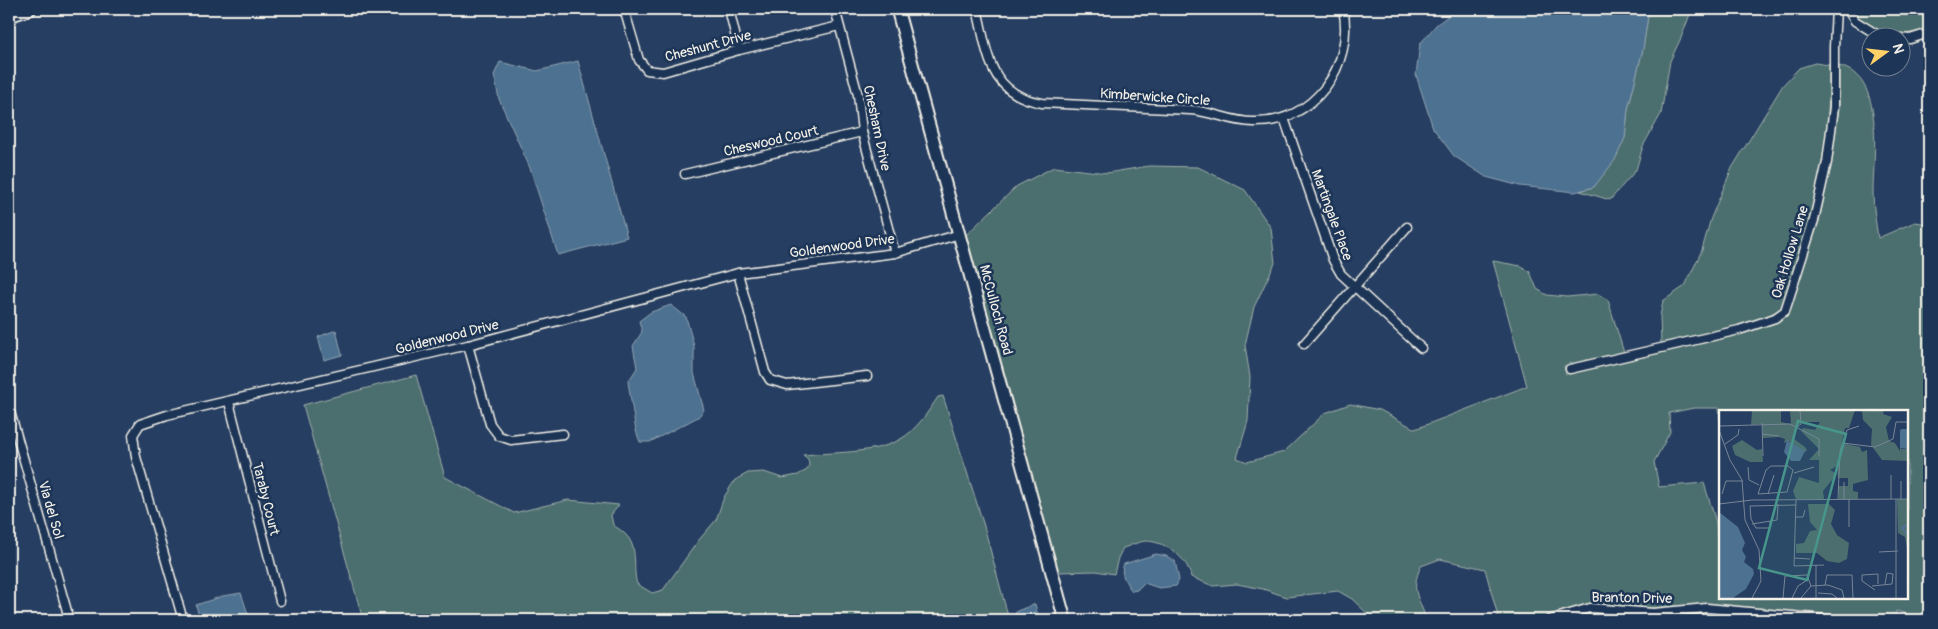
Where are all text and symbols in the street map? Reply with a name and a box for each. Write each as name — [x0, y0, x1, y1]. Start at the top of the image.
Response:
street label: Cheshunt Drive — [663, 26, 753, 66]
north arrow — [1860, 28, 1910, 78]
text: N — [1889, 42, 1908, 56]
street label: Chesham Drive — [860, 84, 894, 172]
street label: Kimberwicke Circle — [1099, 85, 1211, 109]
street label: Cheswood Court — [722, 122, 820, 160]
street label: Martingale Place — [1308, 167, 1356, 263]
street label: Oak Hollow Lane — [1768, 204, 1812, 300]
street label: Goldenwood Drive — [788, 230, 896, 262]
street label: McCulloch Road — [976, 263, 1016, 357]
street label: Goldenwood Drive — [394, 316, 501, 358]
inset map — [1719, 410, 1908, 599]
street label: Taraby Court — [249, 461, 283, 538]
street label: Via del Sol — [35, 479, 67, 541]
street label: Branton Drive — [1592, 589, 1673, 607]

